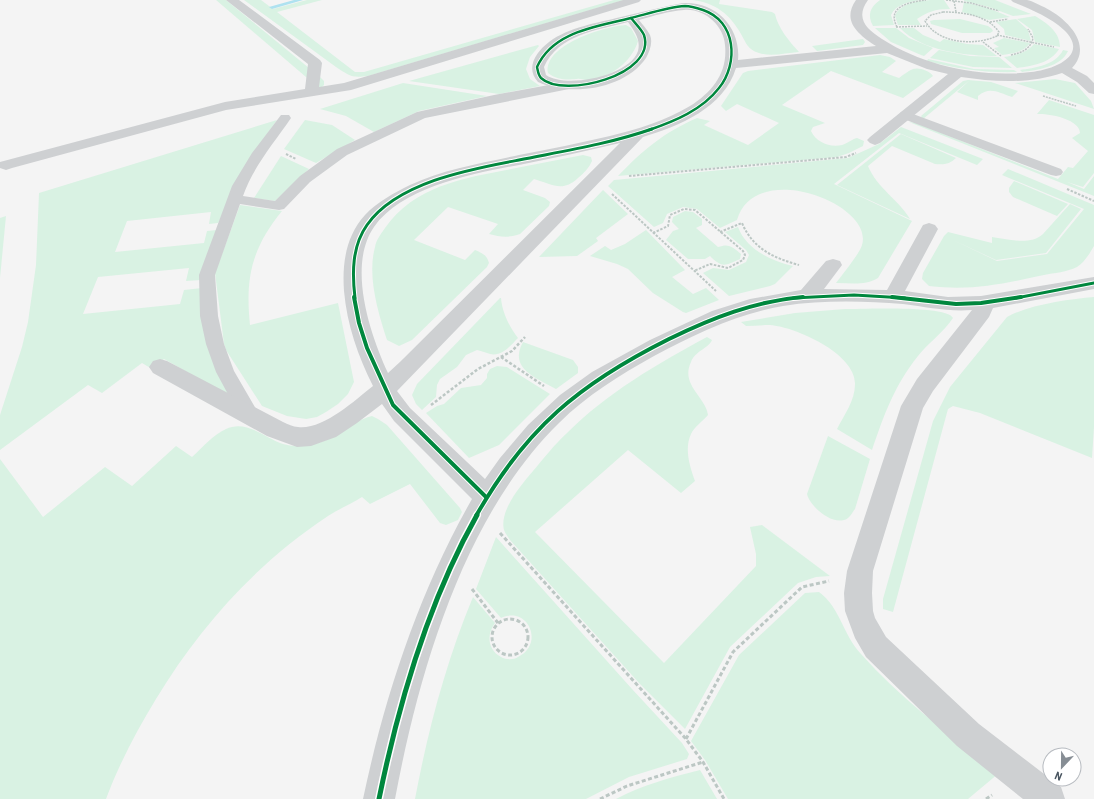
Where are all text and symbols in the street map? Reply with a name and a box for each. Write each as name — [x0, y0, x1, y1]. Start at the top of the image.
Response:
north arrow — [1042, 747, 1082, 787]
text: N — [1053, 768, 1064, 783]

